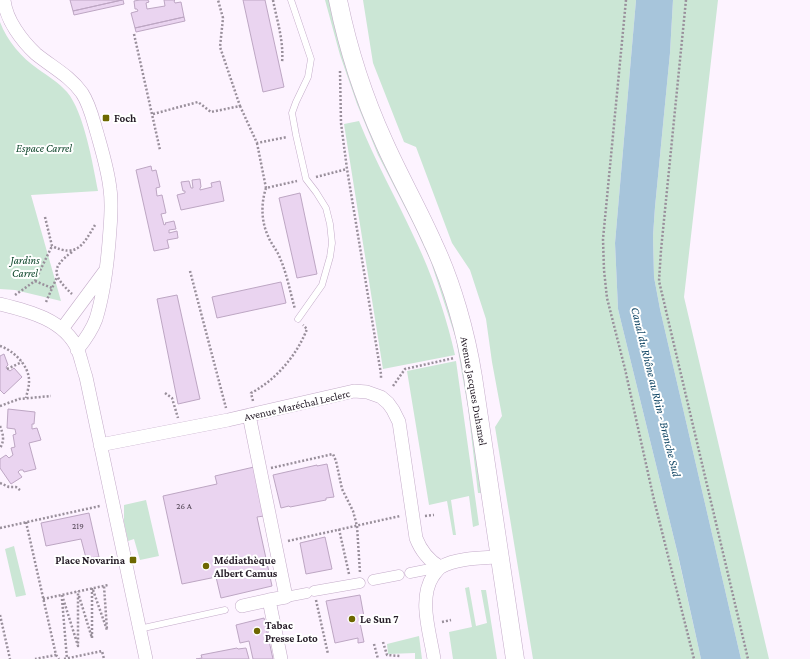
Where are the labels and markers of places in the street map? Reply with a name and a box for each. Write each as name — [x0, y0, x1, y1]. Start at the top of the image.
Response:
place label: Foch — [114, 112, 137, 124]
marker: Foch — [101, 113, 111, 123]
place label: Place Novarina — [55, 554, 126, 566]
place label: Médiathèque Albert Camus — [213, 554, 278, 579]
marker: Place Novarina — [128, 555, 138, 565]
marker: Médiathèque Albert Camus — [201, 561, 211, 571]
place label: Le Sun 7 — [360, 613, 399, 625]
marker: Le Sun 7 — [347, 614, 357, 624]
place label: Tabac Presse Loto — [265, 619, 318, 644]
marker: Tabac Presse Loto — [252, 626, 262, 636]

